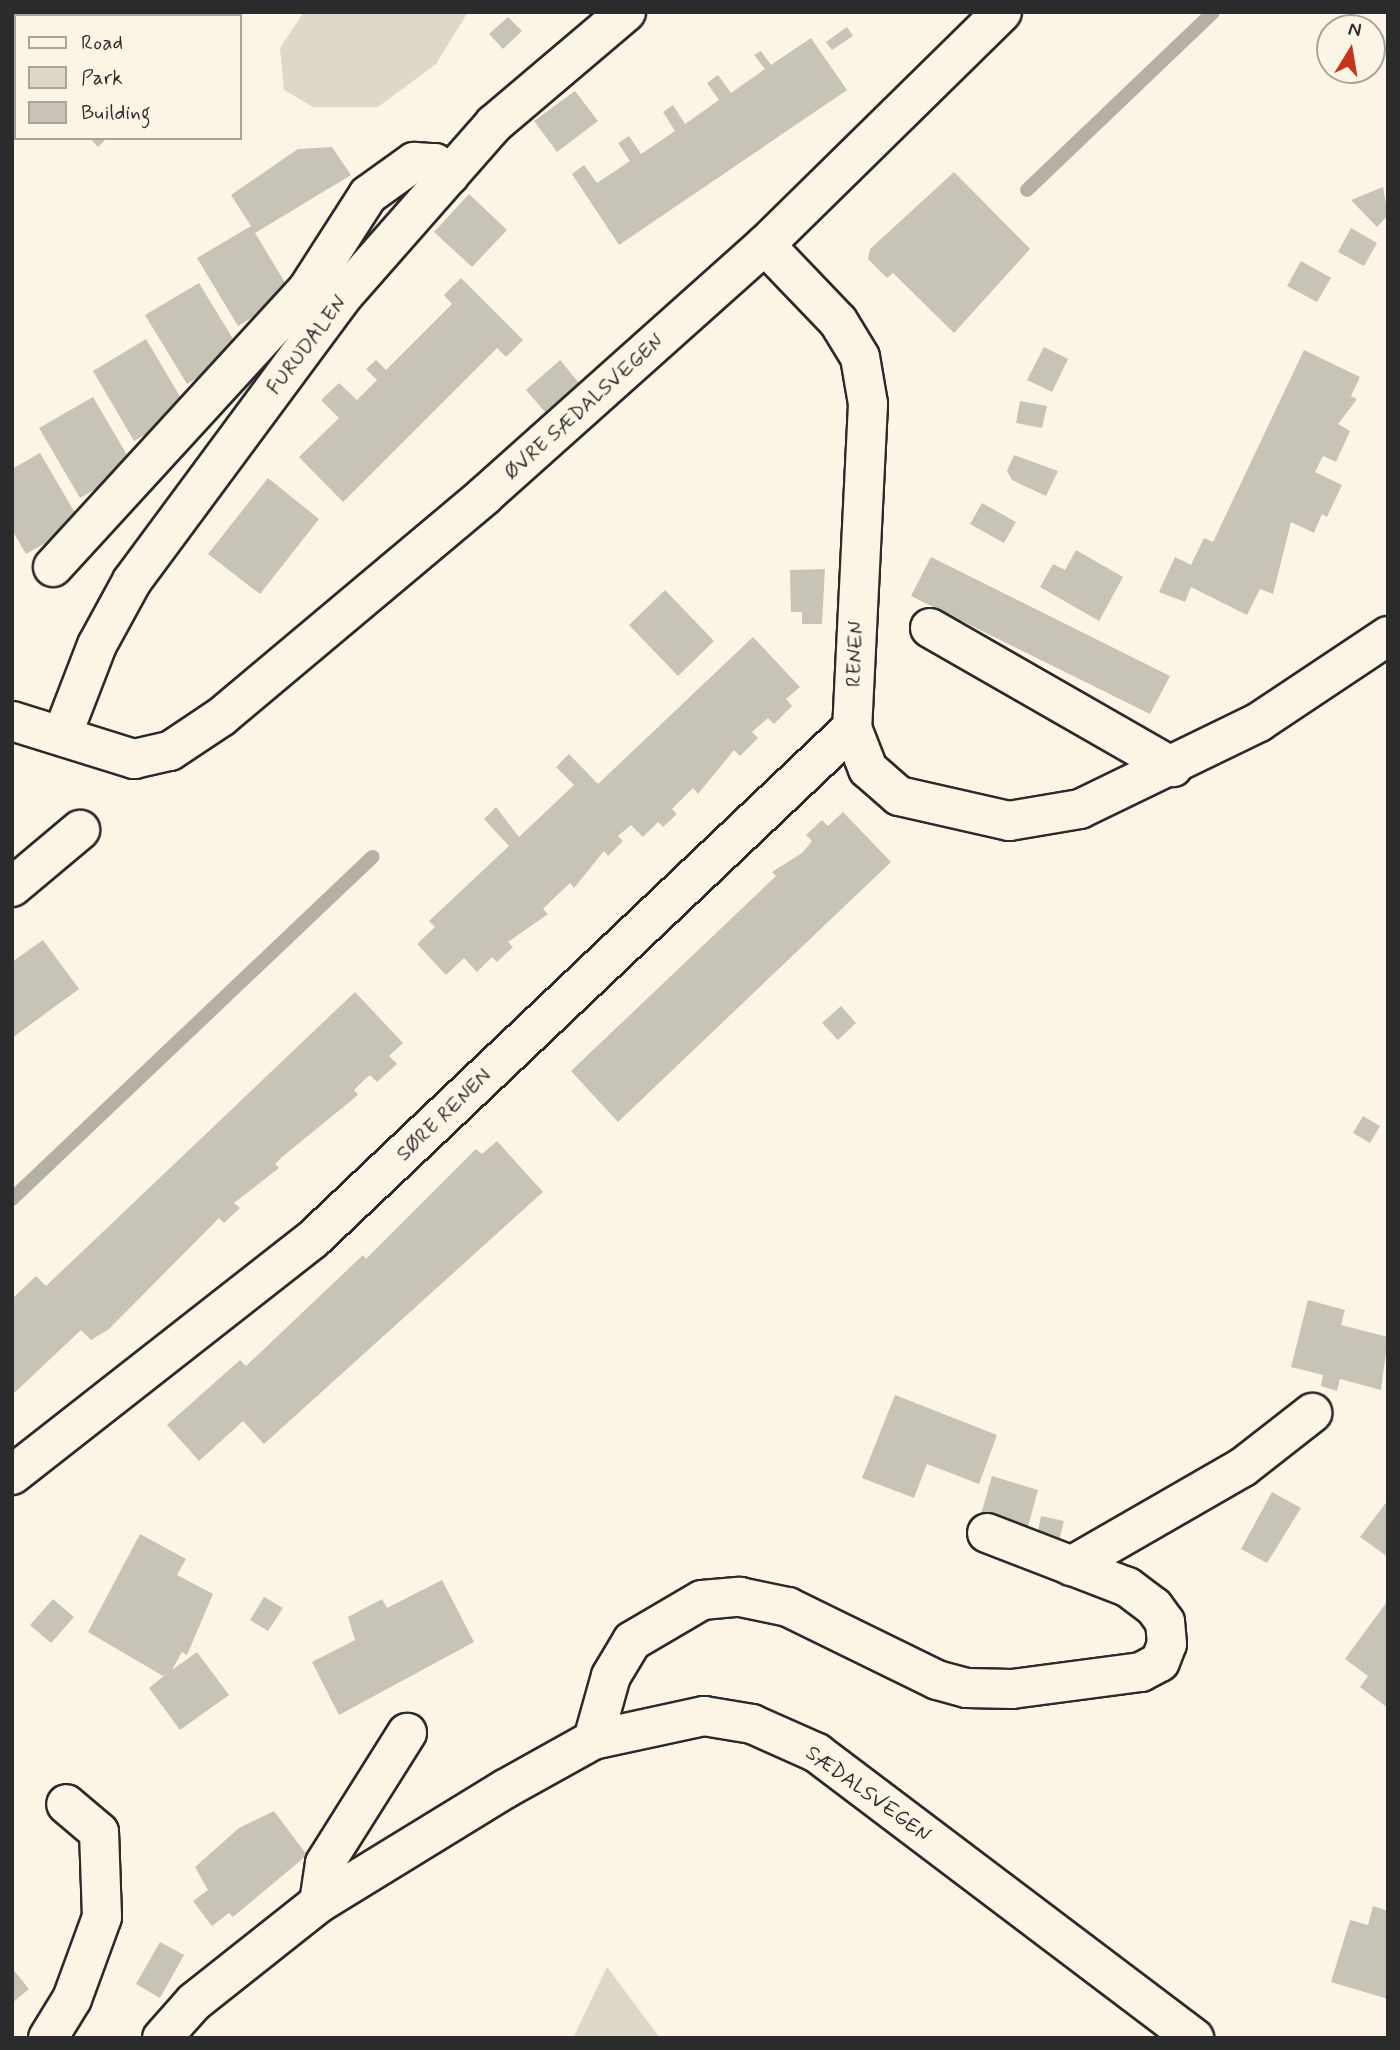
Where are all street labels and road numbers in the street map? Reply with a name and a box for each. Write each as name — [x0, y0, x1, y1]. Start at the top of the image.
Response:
street label: FURUDALEN — [261, 290, 353, 400]
street label: ØVRE SÆDALSVEGEN — [499, 329, 669, 485]
street label: RENEN — [841, 620, 869, 688]
street label: SØRE RENEN — [391, 1063, 497, 1167]
street label: SÆDALSVEGEN — [801, 1740, 935, 1848]

